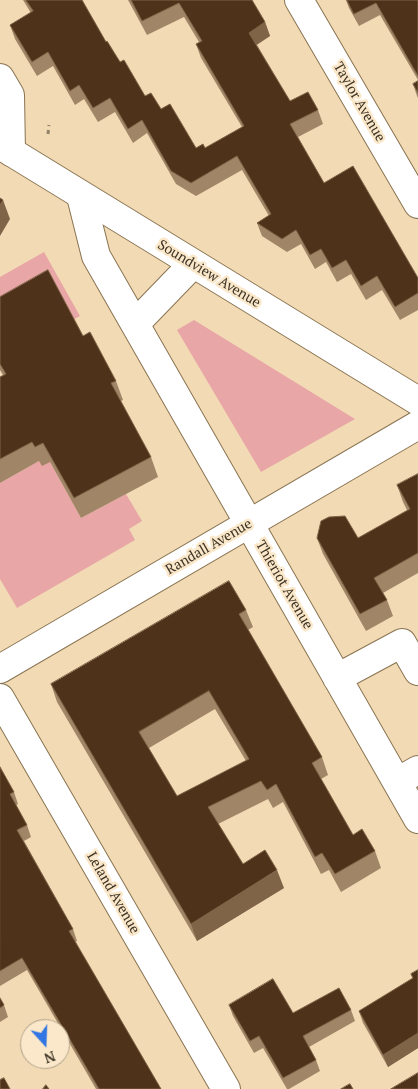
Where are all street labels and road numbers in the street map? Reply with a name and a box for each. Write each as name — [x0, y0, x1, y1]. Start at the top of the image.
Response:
street label: Taylor Avenue — [329, 59, 389, 145]
street label: Soundview Avenue — [154, 237, 264, 311]
street label: Randall Avenue — [163, 516, 255, 578]
street label: Thieriot Avenue — [252, 538, 316, 632]
street label: Leland Avenue — [83, 849, 143, 937]

